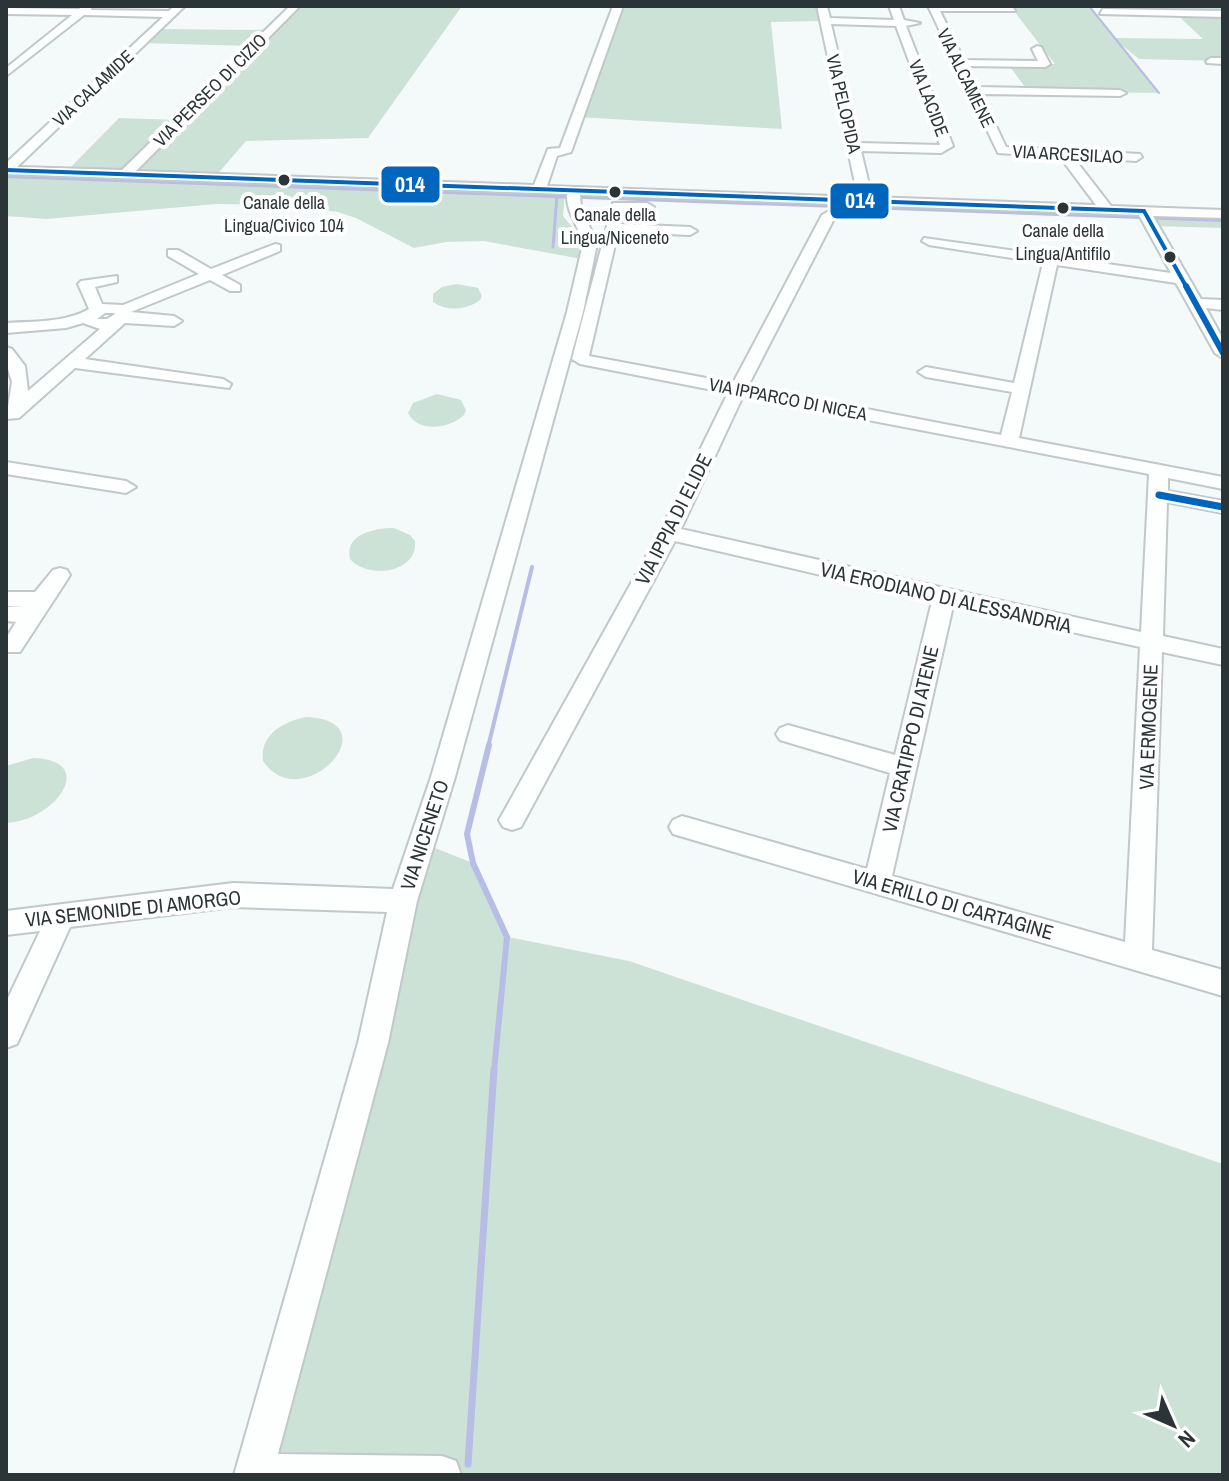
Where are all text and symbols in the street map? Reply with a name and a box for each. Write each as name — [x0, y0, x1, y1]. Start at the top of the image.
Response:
street label: VIA ALCAMENE — [931, 24, 1001, 132]
street label: VIA PERSEO DI CIZIO — [148, 28, 272, 152]
street label: VIA CALAMIDE — [47, 44, 139, 132]
street label: VIA PELOPIDA — [820, 52, 868, 156]
street label: VIA LACIDE — [903, 56, 955, 140]
street label: VIA ARCESILAO — [1012, 139, 1124, 169]
line badge: 014 — [380, 165, 441, 204]
text: 014 — [395, 169, 425, 199]
marker: Canale della Lingua/Civico 104 — [276, 172, 292, 188]
line badge: 014 — [829, 182, 890, 220]
marker: Canale della Lingua/Niceneto — [607, 184, 623, 200]
text: 014 — [845, 185, 875, 215]
place label: Canale della Lingua/Civico 104 — [224, 190, 344, 238]
marker: Canale della Lingua/Antifilo — [1055, 200, 1071, 216]
place label: Canale della Lingua/Niceneto — [561, 202, 669, 250]
place label: Canale della Lingua/Antifilo — [1015, 218, 1111, 266]
unlabelled marker — [1162, 249, 1178, 265]
street label: VIA IPPARCO DI NICEA — [707, 371, 869, 427]
street label: VIA IPPIA DI ELIDE — [628, 449, 718, 589]
street label: VIA ERODIANO DI ALESSANDRIA — [818, 555, 1074, 639]
street label: VIA CRATIPPO DI ATENE — [875, 643, 945, 835]
street label: VIA ERMOGENE — [1132, 664, 1164, 790]
street label: VIA NICENETO — [393, 776, 455, 894]
street label: VIA ERILLO DI CARTAGINE — [849, 862, 1057, 946]
street label: VIA SEMONIDE DI AMORGO — [24, 883, 242, 933]
north arrow — [1133, 1385, 1213, 1465]
text: N — [1172, 1424, 1202, 1454]

